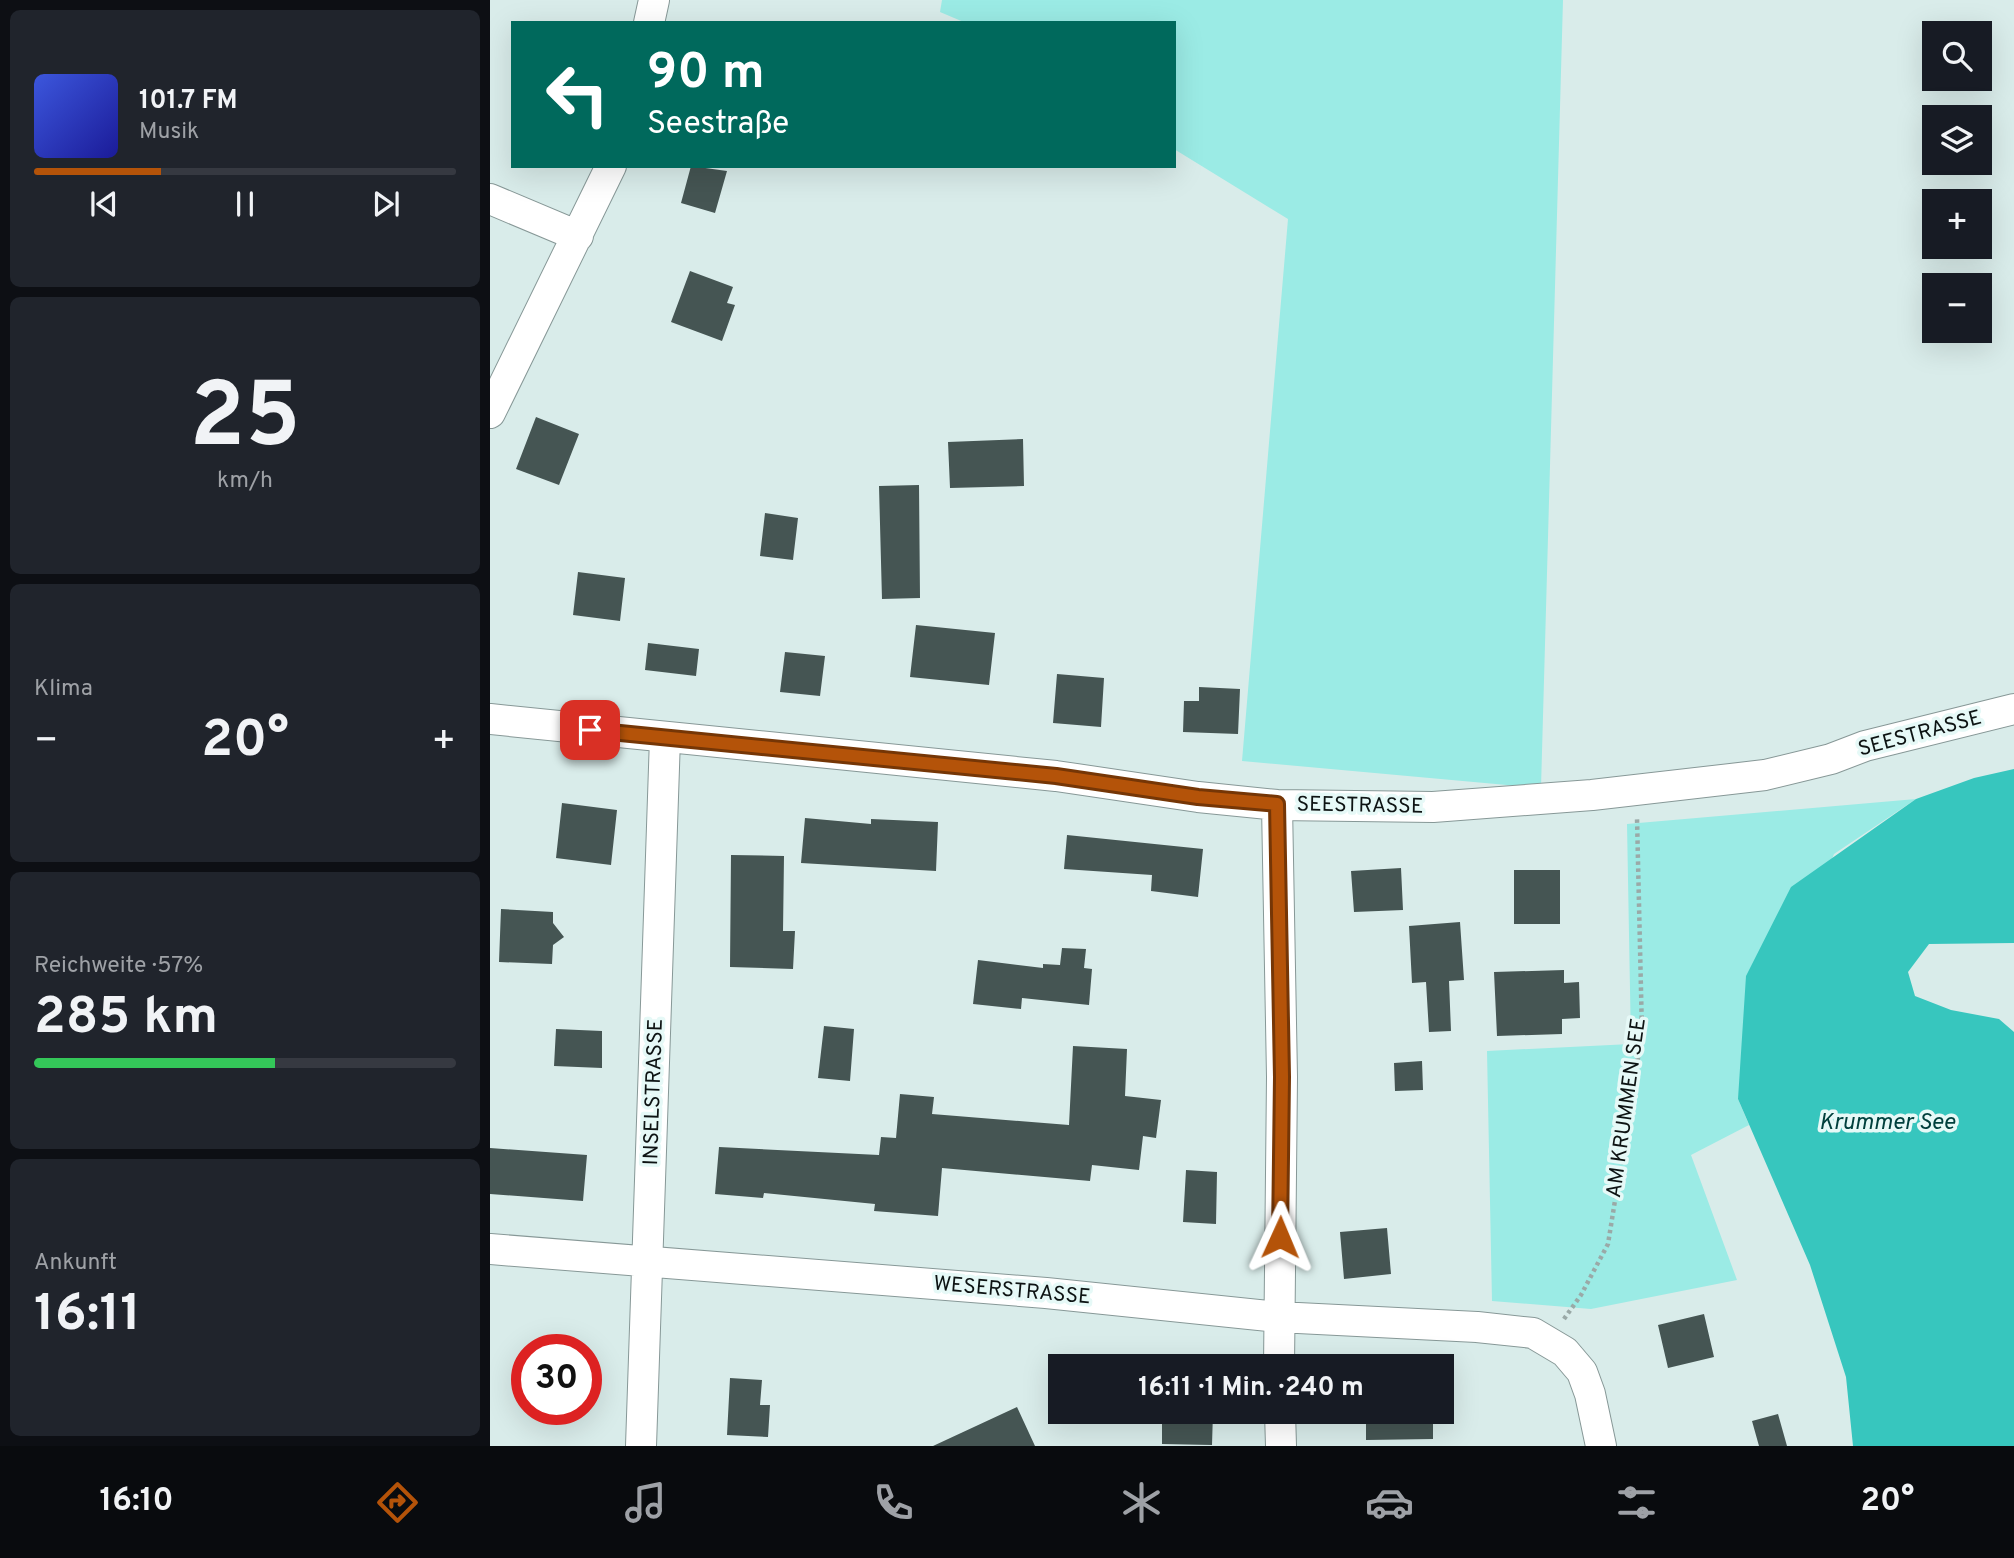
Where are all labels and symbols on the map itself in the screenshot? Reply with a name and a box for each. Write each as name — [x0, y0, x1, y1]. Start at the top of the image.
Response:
pin — [560, 700, 620, 760]
street label: SEESTRASSE — [1855, 705, 1985, 763]
street label: SEESTRASSE — [1296, 791, 1424, 821]
street label: AM KRUMMEN SEE — [1601, 1016, 1653, 1200]
street label: INSELSTRASSE — [638, 1018, 670, 1166]
water label: Krummer See — [1819, 1109, 1956, 1138]
position arrow — [1243, 1200, 1317, 1274]
street label: WESERSTRASSE — [932, 1271, 1092, 1311]
speed limit sign: 30 — [511, 1334, 602, 1425]

